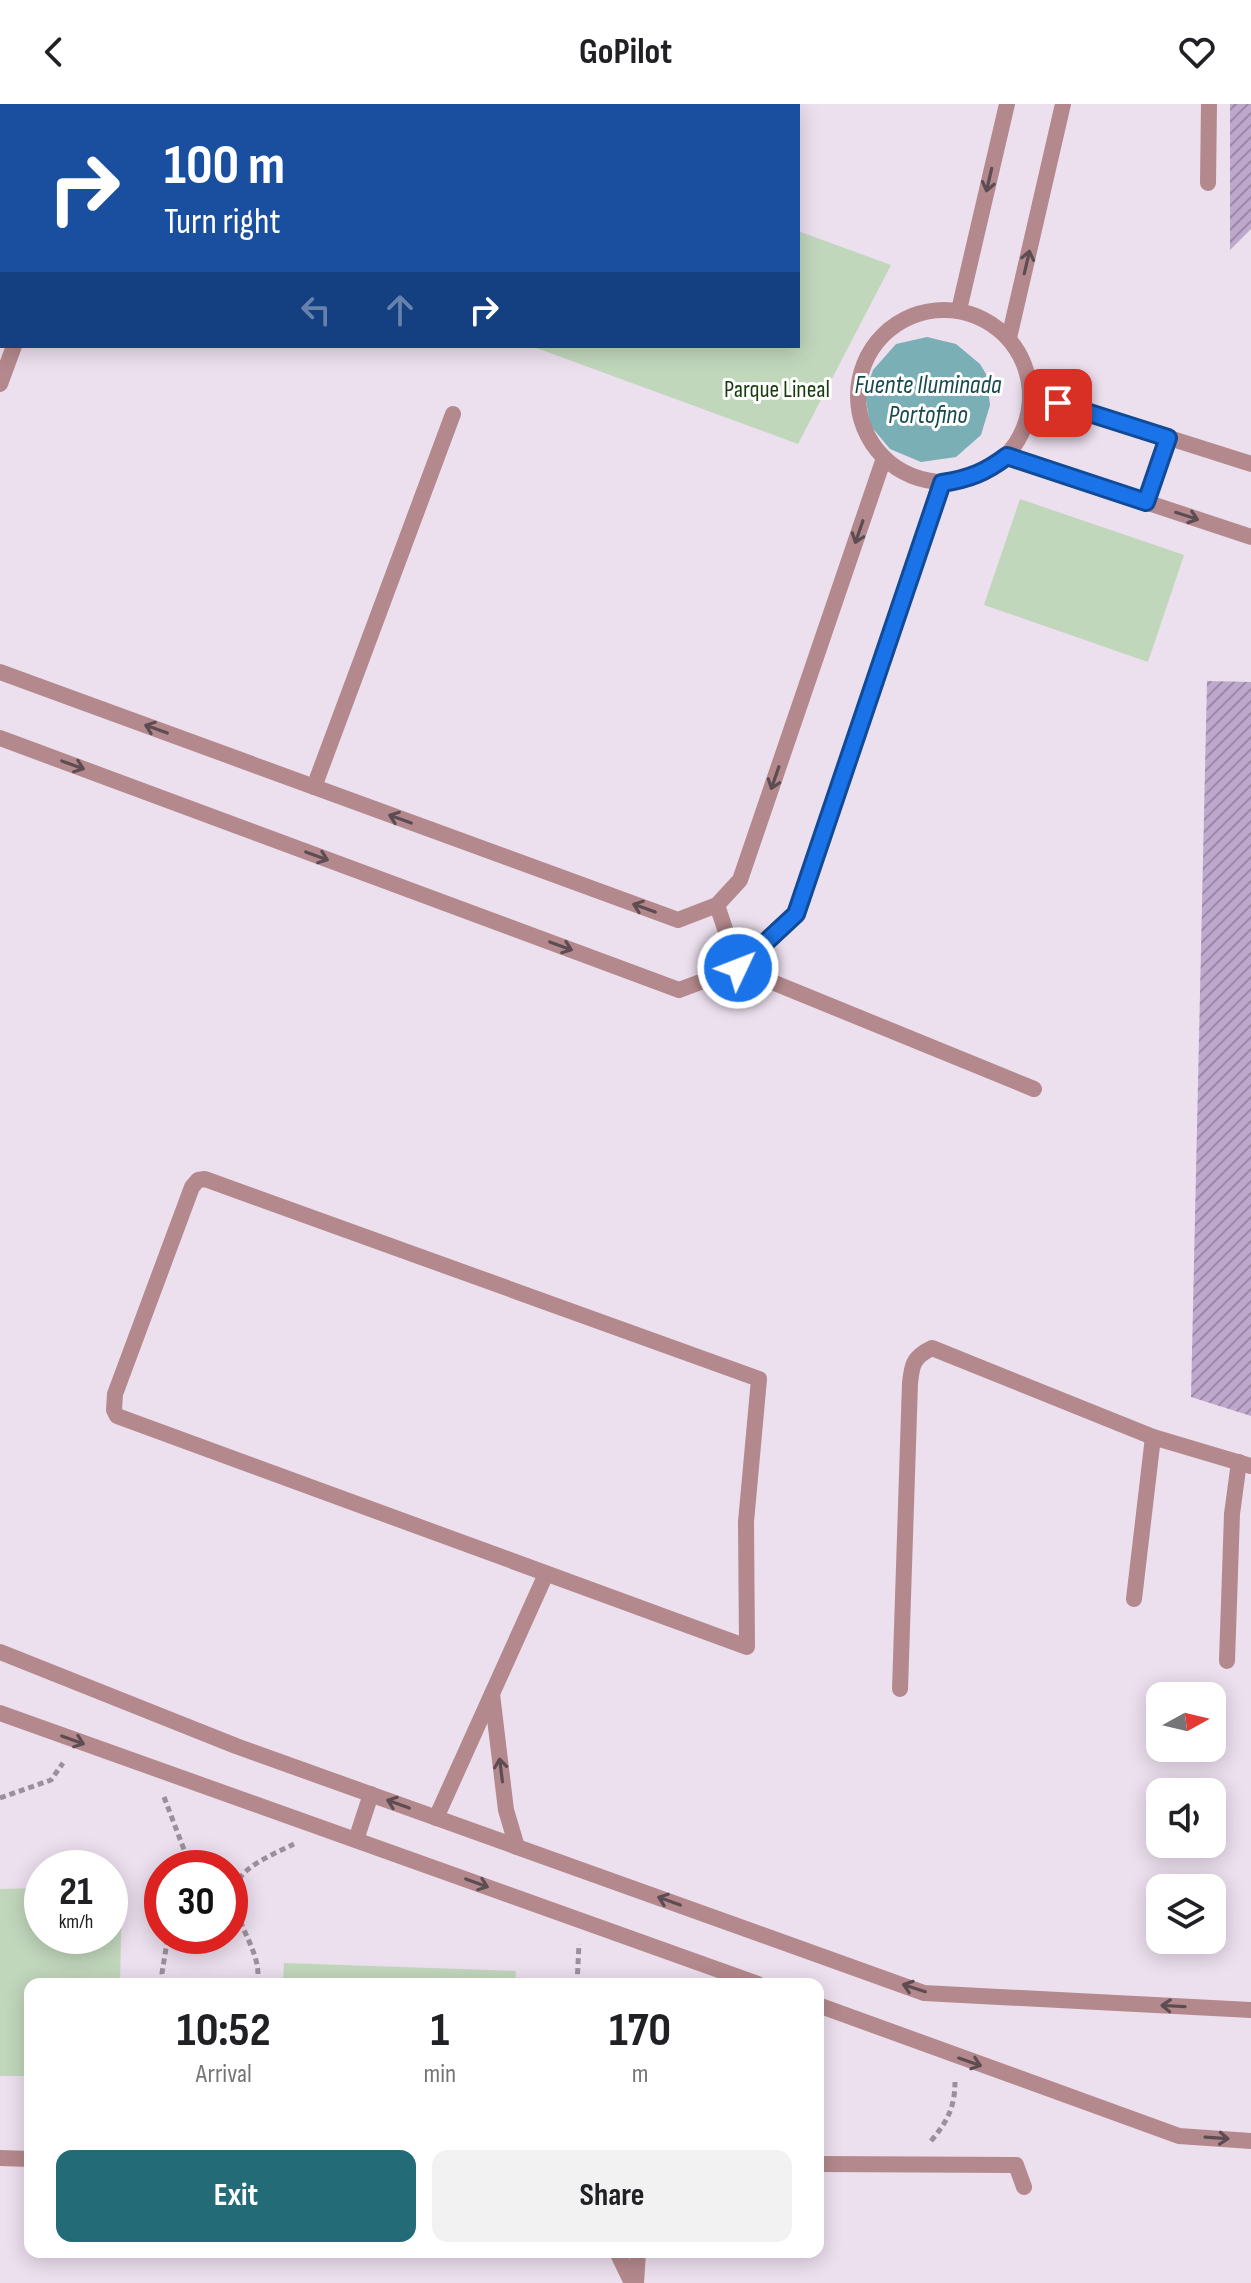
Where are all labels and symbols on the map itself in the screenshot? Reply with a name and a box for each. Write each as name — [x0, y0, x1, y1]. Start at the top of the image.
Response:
one-way arrow — [981, 166, 996, 192]
one-way arrow — [1020, 250, 1035, 275]
pin — [1024, 369, 1092, 437]
water label: Fuente Iluminada Portofino — [854, 370, 1002, 431]
park label: Parque Lineal — [724, 375, 830, 404]
one-way arrow — [1174, 509, 1199, 524]
one-way arrow — [850, 519, 865, 544]
one-way arrow — [144, 721, 169, 736]
one-way arrow — [60, 759, 85, 773]
one-way arrow — [766, 765, 781, 790]
one-way arrow — [388, 811, 413, 825]
one-way arrow — [304, 849, 329, 864]
one-way arrow — [632, 900, 657, 914]
position arrow — [696, 926, 780, 1010]
one-way arrow — [548, 940, 573, 954]
north arrow — [1146, 1682, 1226, 1762]
one-way arrow — [61, 1733, 86, 1748]
one-way arrow — [493, 1758, 508, 1784]
one-way arrow — [386, 1796, 411, 1810]
speed limit sign: 30 — [144, 1850, 248, 1954]
one-way arrow — [464, 1877, 489, 1892]
one-way arrow — [658, 1893, 682, 1907]
one-way arrow — [902, 1980, 927, 1995]
one-way arrow — [1160, 1998, 1187, 2013]
one-way arrow — [957, 2055, 982, 2070]
one-way arrow — [1203, 2131, 1230, 2146]

